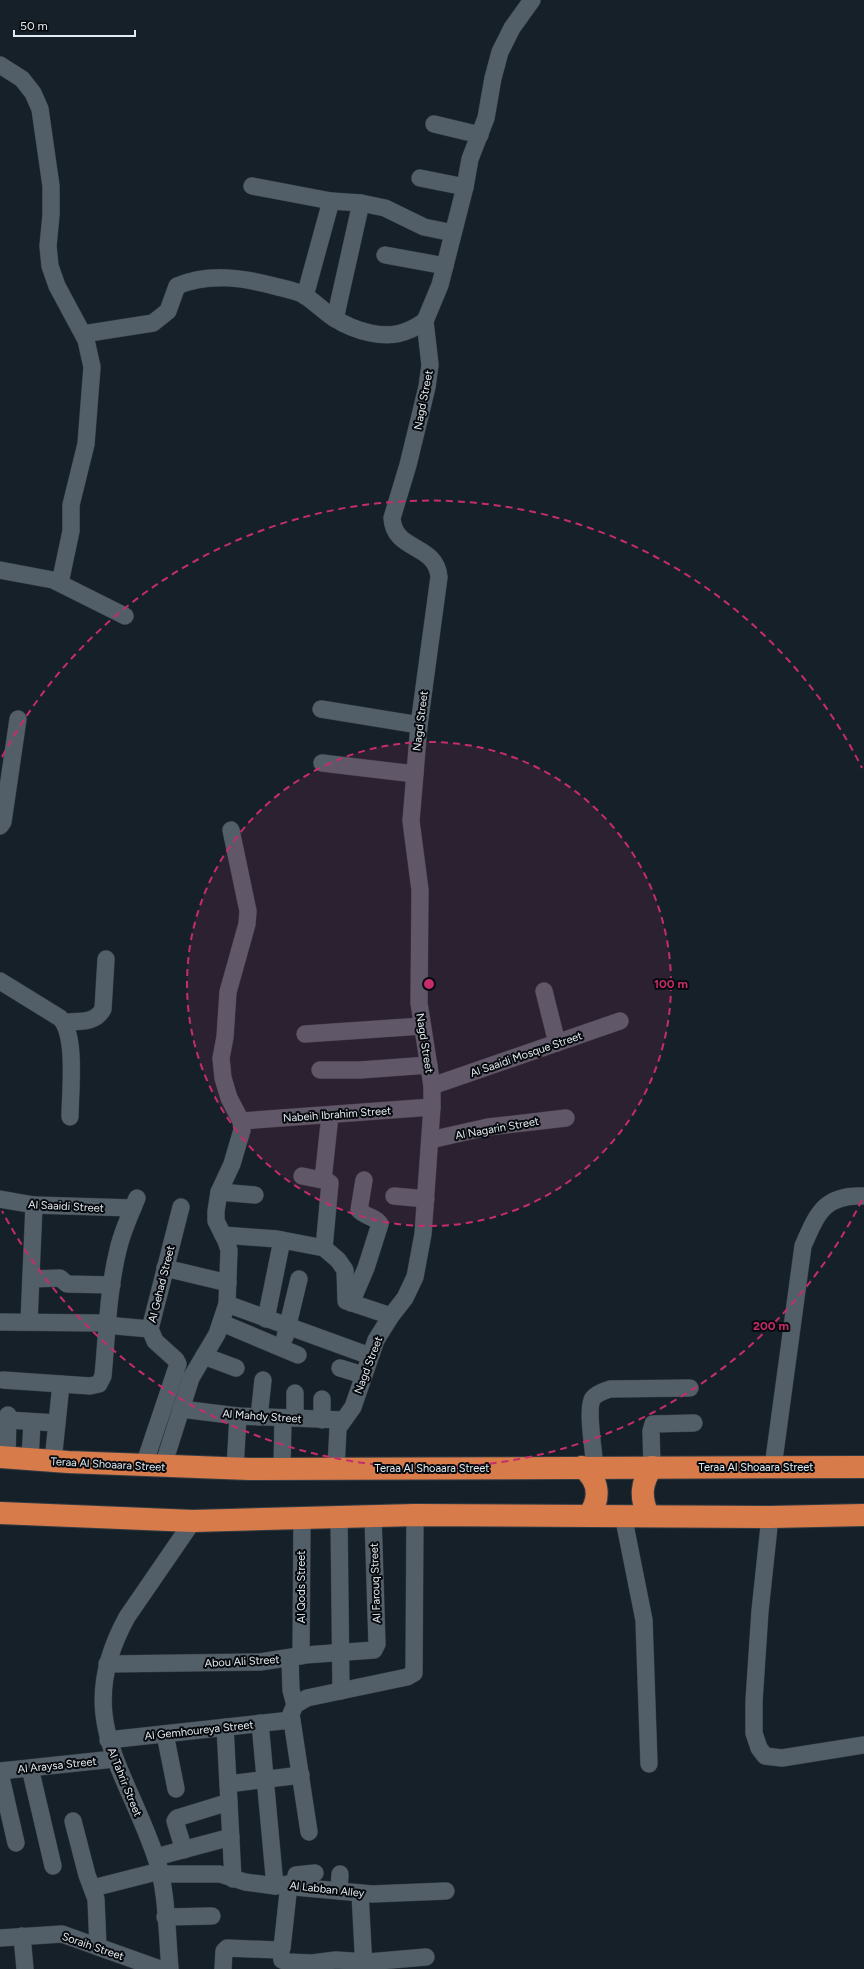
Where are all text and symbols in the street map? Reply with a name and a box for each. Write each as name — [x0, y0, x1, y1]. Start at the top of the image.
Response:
scale bar — [14, 12, 135, 38]
text: 50 m — [20, 19, 48, 33]
street label: Nagd Street — [411, 369, 436, 431]
street label: Nagd Street — [410, 690, 431, 752]
centre of rings — [422, 977, 436, 991]
text: 100 m — [654, 977, 688, 991]
street label: Nagd Street — [413, 1012, 436, 1074]
street label: Al Saaidi Mosque Street — [468, 1029, 584, 1080]
street label: Nabeih Ibrahim Street — [283, 1104, 392, 1125]
street label: Al Nagarin Street — [454, 1115, 540, 1142]
street label: Al Saaidi Street — [28, 1198, 104, 1215]
street label: Al Gehad Street — [146, 1244, 177, 1324]
text: 200 m — [753, 1319, 789, 1333]
street label: Nagd Street — [352, 1335, 385, 1396]
street label: Al Mahdy Street — [222, 1407, 302, 1426]
street label: Teraa Al Shoaara Street — [50, 1455, 166, 1474]
street label: Teraa Al Shoaara Street — [699, 1461, 813, 1474]
street label: Teraa Al Shoaara Street — [375, 1462, 489, 1475]
street label: Al Farouq Street — [368, 1543, 383, 1623]
street label: Al Qods Street — [295, 1551, 308, 1623]
street label: Abou Ali Street — [204, 1653, 280, 1670]
street label: Al Gemhoureya Street — [144, 1718, 254, 1743]
street label: Al Tahrir Street — [105, 1746, 144, 1819]
street label: Al Araysa Street — [17, 1755, 97, 1776]
street label: Al Labban Alley — [289, 1879, 365, 1900]
street label: Soraih Street — [60, 1930, 126, 1963]

